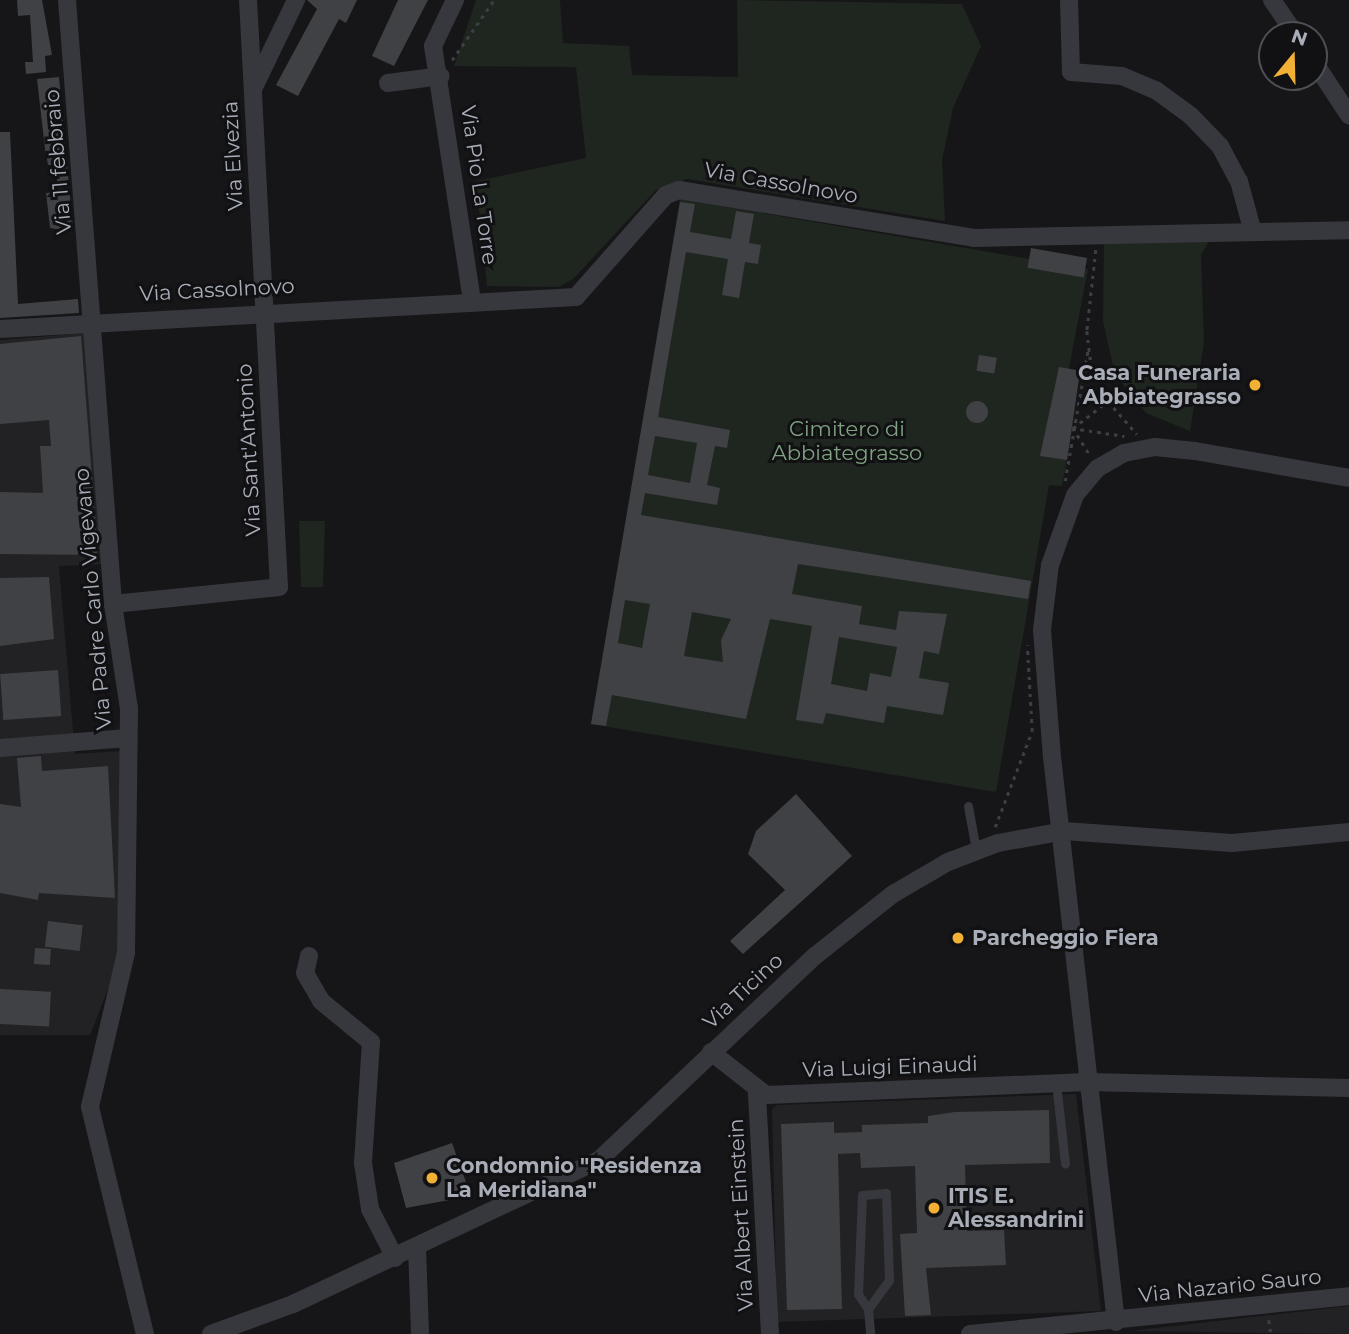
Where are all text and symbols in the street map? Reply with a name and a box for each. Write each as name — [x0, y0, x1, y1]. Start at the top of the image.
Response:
north arrow — [1258, 21, 1328, 91]
text: N — [1288, 24, 1310, 51]
street label: Via 11 febbraio — [39, 88, 77, 236]
street label: Via Elvezia — [218, 100, 248, 212]
street label: Via Pio La Torre — [455, 104, 503, 266]
street label: Via Cassolnovo — [702, 157, 860, 209]
street label: Via Cassolnovo — [139, 273, 295, 307]
place label: Casa Funeraria Abbiategrasso — [1078, 360, 1241, 410]
street label: Via Sant'Antonio — [232, 363, 266, 537]
marker: Casa Funeraria Abbiategrasso — [1247, 377, 1263, 393]
park label: Cimitero di Abbiategrasso — [772, 416, 922, 466]
street label: Via Padre Carlo Vigevano — [69, 467, 117, 731]
place label: Parcheggio Fiera — [972, 925, 1159, 951]
marker: Parcheggio Fiera — [950, 930, 966, 946]
street label: Via Ticino — [698, 948, 788, 1034]
street label: Via Luigi Einaudi — [802, 1051, 978, 1083]
street label: Via Albert Einstein — [723, 1118, 759, 1312]
place label: Condomnio "Residenza La Meridiana" — [446, 1153, 702, 1203]
marker: Condomnio "Residenza La Meridiana" — [424, 1170, 440, 1186]
place label: ITIS E. Alessandrini — [948, 1183, 1084, 1233]
marker: ITIS E. Alessandrini — [926, 1200, 942, 1216]
street label: Via Nazario Sauro — [1137, 1264, 1323, 1308]

